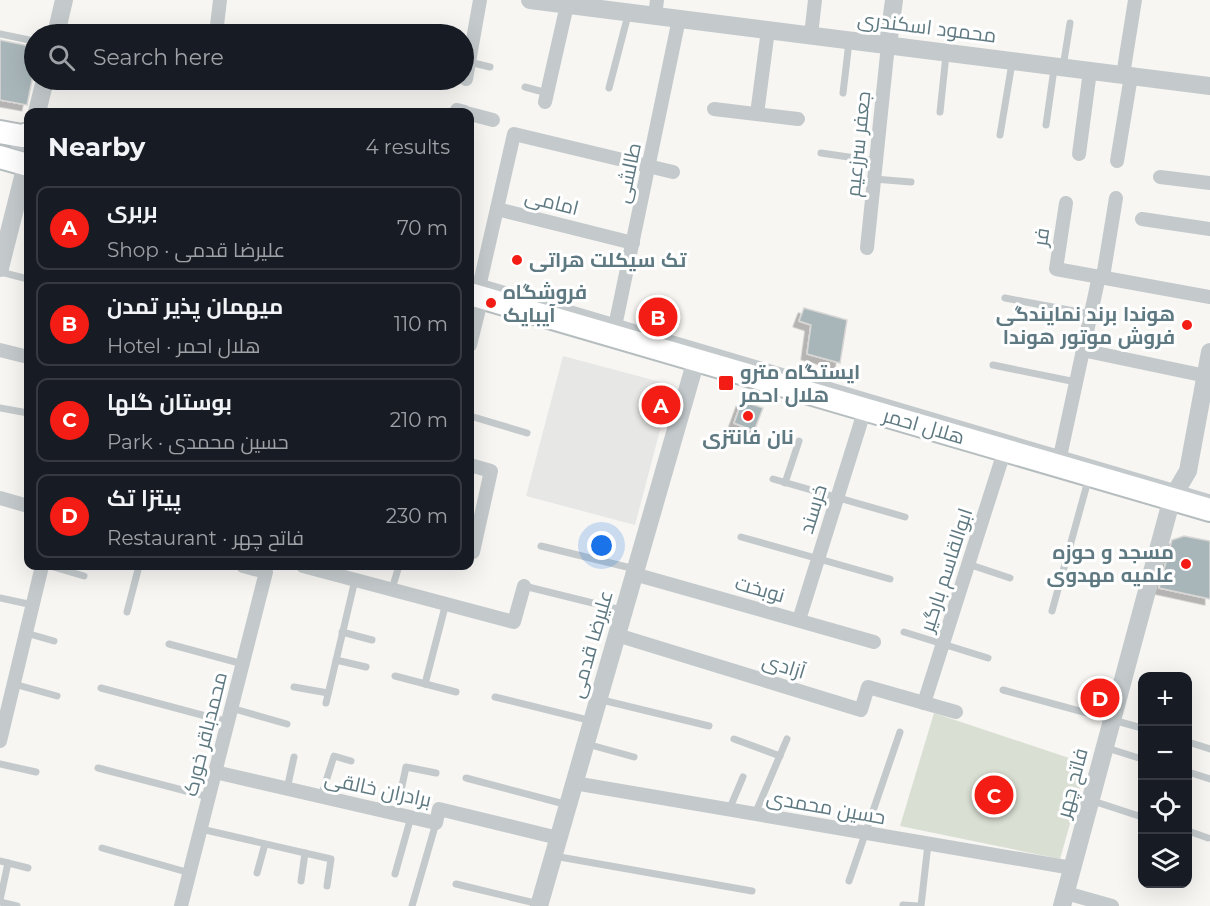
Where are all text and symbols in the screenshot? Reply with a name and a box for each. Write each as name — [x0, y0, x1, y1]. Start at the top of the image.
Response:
street label: محمود اسکندری — [856, 7, 998, 48]
search box — [24, 24, 474, 90]
icon: search — [45, 41, 78, 74]
text: Search here — [93, 44, 224, 71]
street label: جعفر سرزعیم — [841, 90, 877, 198]
text: Nearby — [48, 131, 145, 163]
text: 4 results — [365, 135, 450, 159]
street label: طالشی — [610, 141, 647, 206]
street label: امامی — [522, 184, 581, 221]
text: بربری — [107, 197, 158, 224]
text: A — [62, 216, 77, 240]
text: 70 m — [397, 216, 448, 240]
street label: فر — [1028, 226, 1054, 249]
text: Shop · علیرضا قدمی — [107, 238, 285, 262]
place label: تک سیکلت هراتی — [529, 248, 687, 272]
marker: تک سیکلت هراتی — [510, 253, 524, 267]
place label: فروشگاه آیبایک — [503, 280, 587, 327]
text: میهمان پذیر تمدن — [107, 293, 283, 320]
pin: B — [638, 294, 678, 340]
marker: فروشگاه آیبایک — [484, 296, 498, 310]
place label: هوندا برند نمایندگی فروش موتور هوندا — [996, 302, 1175, 349]
text: B — [62, 312, 77, 336]
text: 110 m — [394, 312, 448, 336]
marker: هوندا برند نمایندگی فروش موتور هوندا — [1180, 318, 1194, 332]
text: Hotel · هلال احمر — [107, 334, 260, 358]
place label: ایستگاه مترو هلال احمر — [739, 360, 860, 407]
marker: ایستگاه مترو هلال احمر — [717, 374, 735, 392]
pin: A — [642, 382, 680, 428]
text: بوستان گلها — [107, 389, 232, 416]
street label: هلال احمر — [879, 403, 968, 450]
text: C — [62, 408, 77, 432]
text: 210 m — [390, 408, 448, 432]
marker: نان فانتزی — [741, 409, 755, 423]
place label: نان فانتزی — [702, 425, 794, 449]
text: Park · حسین محمدی — [107, 430, 289, 454]
street label: خرسند — [794, 481, 832, 537]
text: پیتزا تک — [107, 485, 181, 512]
text: D — [61, 504, 78, 528]
text: 230 m — [386, 504, 448, 528]
street label: ابوالقاسم بارگیر — [914, 505, 979, 636]
text: Restaurant · فاتح چهر — [107, 526, 304, 550]
your location — [587, 531, 616, 560]
place label: مسجد و حوزه علمیه مهدوی — [1046, 540, 1174, 588]
marker: مسجد و حوزه علمیه مهدوی — [1179, 557, 1193, 571]
street label: نوبخت — [732, 570, 788, 608]
street label: علیرضا قدمی — [564, 587, 619, 701]
street label: آزادی — [759, 648, 809, 685]
street label: محمدباقر خورک — [178, 669, 232, 799]
map controls — [1138, 672, 1192, 888]
button: + — [1138, 672, 1192, 726]
pin: D — [1080, 676, 1120, 720]
button: − — [1138, 726, 1192, 780]
street label: فاتح چهر — [1051, 745, 1095, 822]
street label: برادران خالقی — [322, 766, 434, 813]
pin: C — [974, 772, 1014, 818]
button: locate — [1138, 780, 1192, 834]
street label: حسین محمدی — [764, 785, 887, 830]
button: layers — [1138, 834, 1192, 888]

